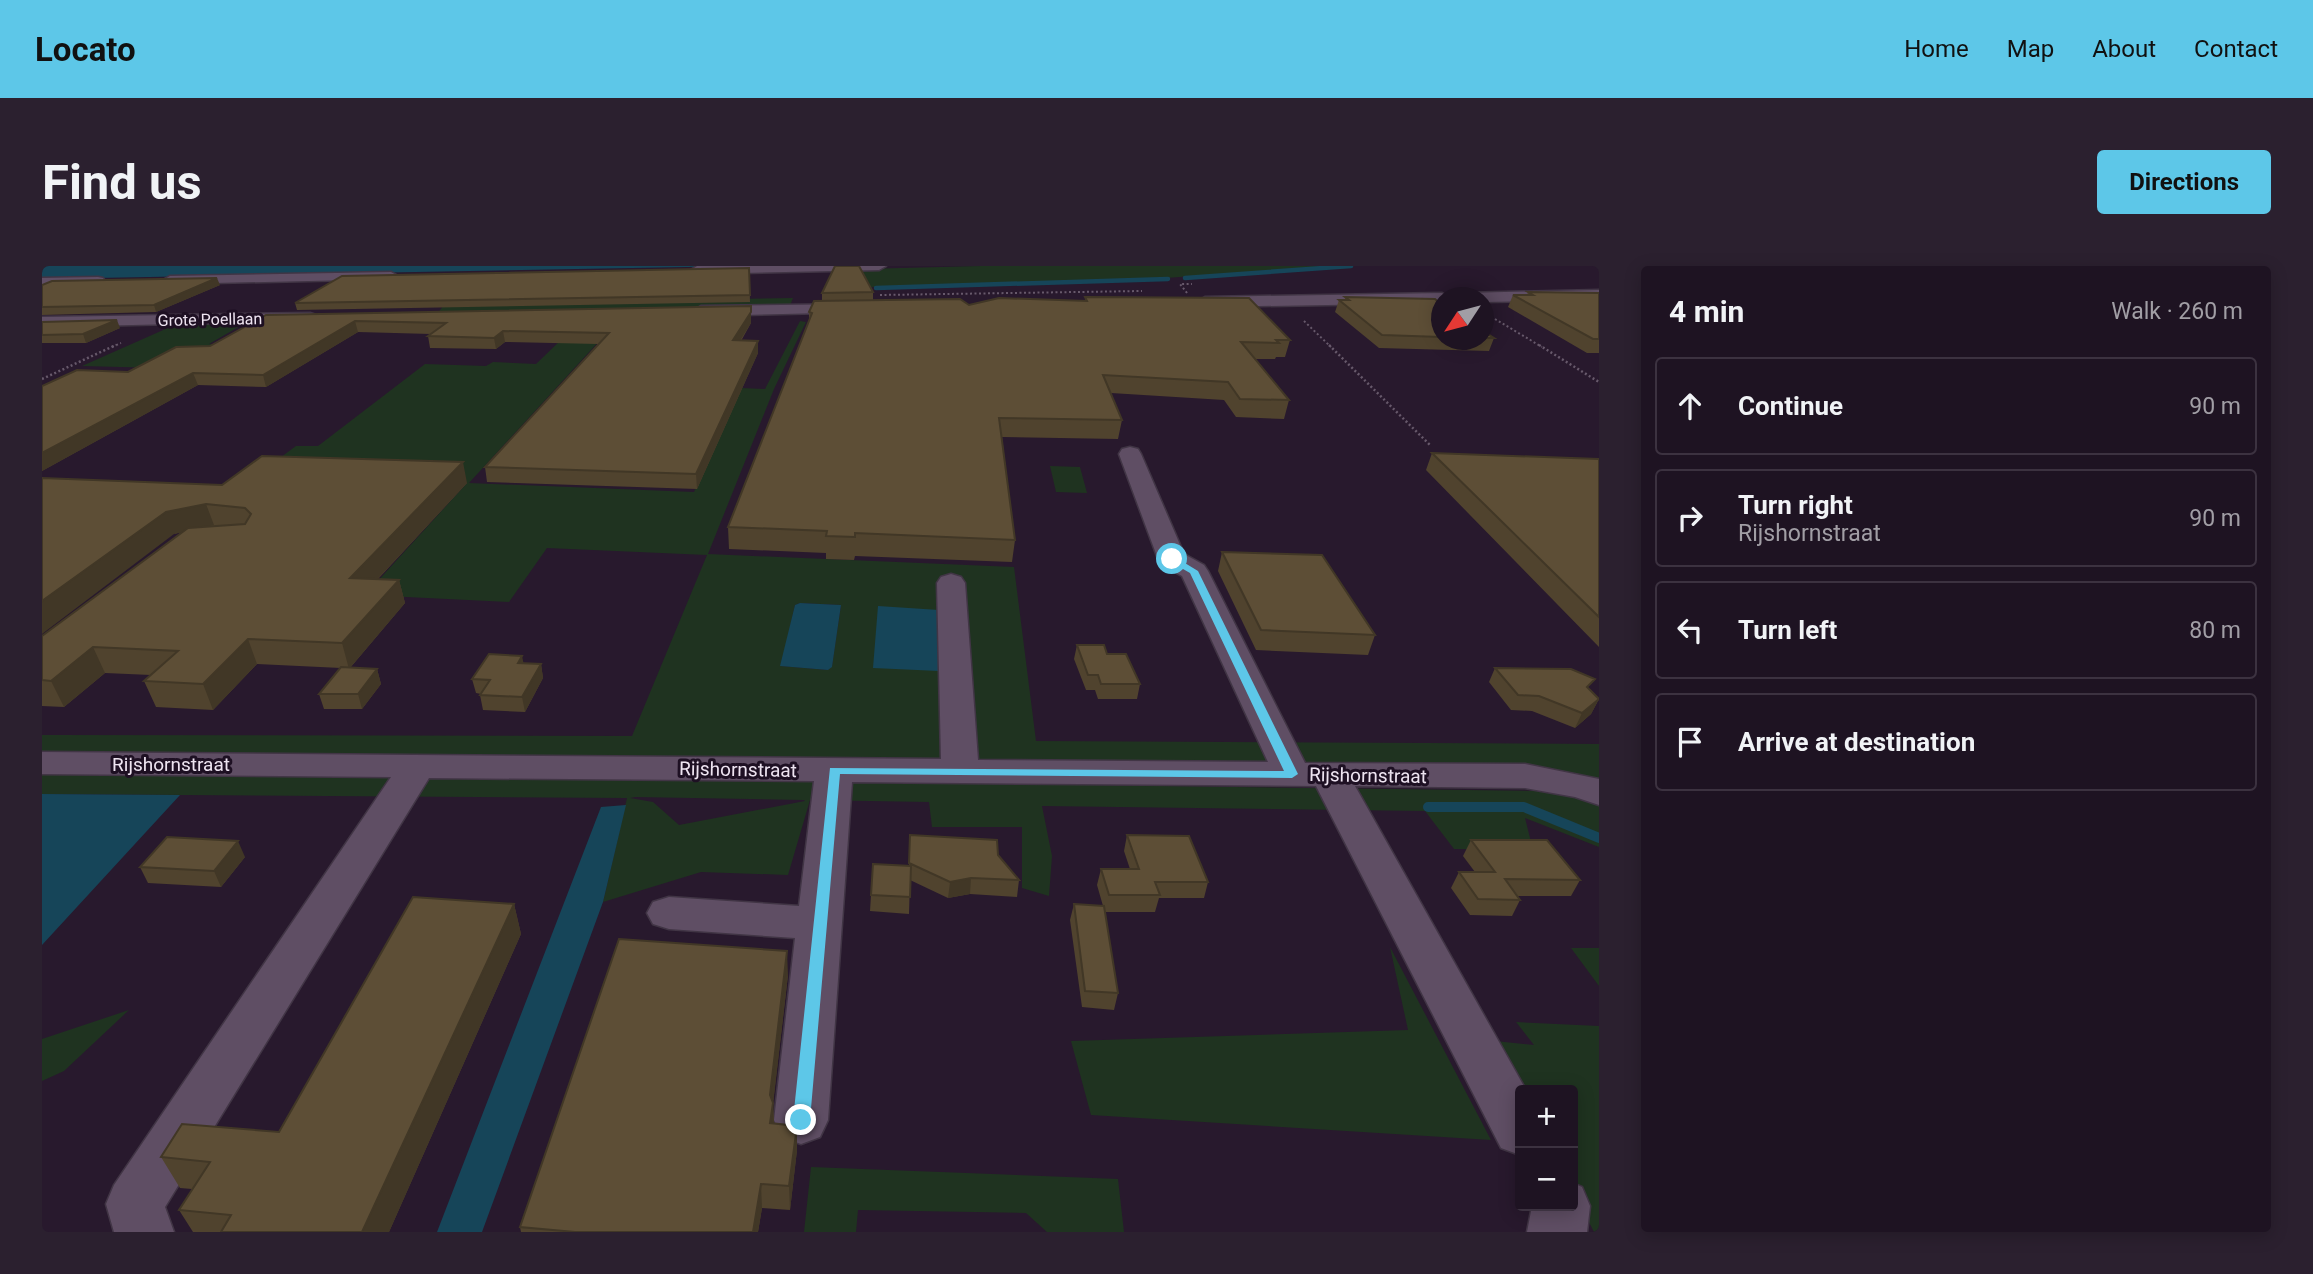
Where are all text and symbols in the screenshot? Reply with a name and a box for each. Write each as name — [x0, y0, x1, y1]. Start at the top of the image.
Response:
text: Locato — [35, 30, 136, 69]
text: Home — [1904, 35, 1969, 63]
text: Map — [2007, 35, 2054, 63]
text: About — [2092, 35, 2156, 63]
text: Contact — [2194, 35, 2278, 63]
button: Directions — [2097, 150, 2271, 214]
text: Find us — [42, 154, 202, 211]
north arrow — [1431, 287, 1494, 350]
text: 4 min — [1669, 294, 1744, 329]
text: Walk · 260 m — [2111, 298, 2243, 325]
street label: Grote Poellaan — [158, 309, 262, 330]
icon: ahead — [1671, 387, 1709, 425]
text: Continue — [1738, 391, 1843, 421]
text: 90 m — [2189, 393, 2241, 420]
text: Turn right — [1738, 490, 1853, 520]
icon: right — [1671, 499, 1709, 537]
text: 90 m — [2189, 505, 2241, 532]
text: Rijshornstraat — [1738, 520, 1881, 547]
route start — [1156, 543, 1187, 574]
icon: left — [1671, 611, 1709, 649]
text: Turn left — [1738, 615, 1837, 645]
text: 80 m — [2189, 617, 2241, 644]
icon: arrive — [1671, 723, 1709, 761]
text: Arrive at destination — [1738, 727, 1975, 757]
street label: Rijshornstraat — [112, 753, 230, 776]
street label: Rijshornstraat — [679, 757, 797, 782]
street label: Rijshornstraat — [1309, 763, 1427, 788]
map controls — [1515, 1085, 1578, 1211]
button: + — [1515, 1085, 1578, 1148]
route end — [785, 1104, 816, 1135]
button: − — [1515, 1148, 1578, 1211]

